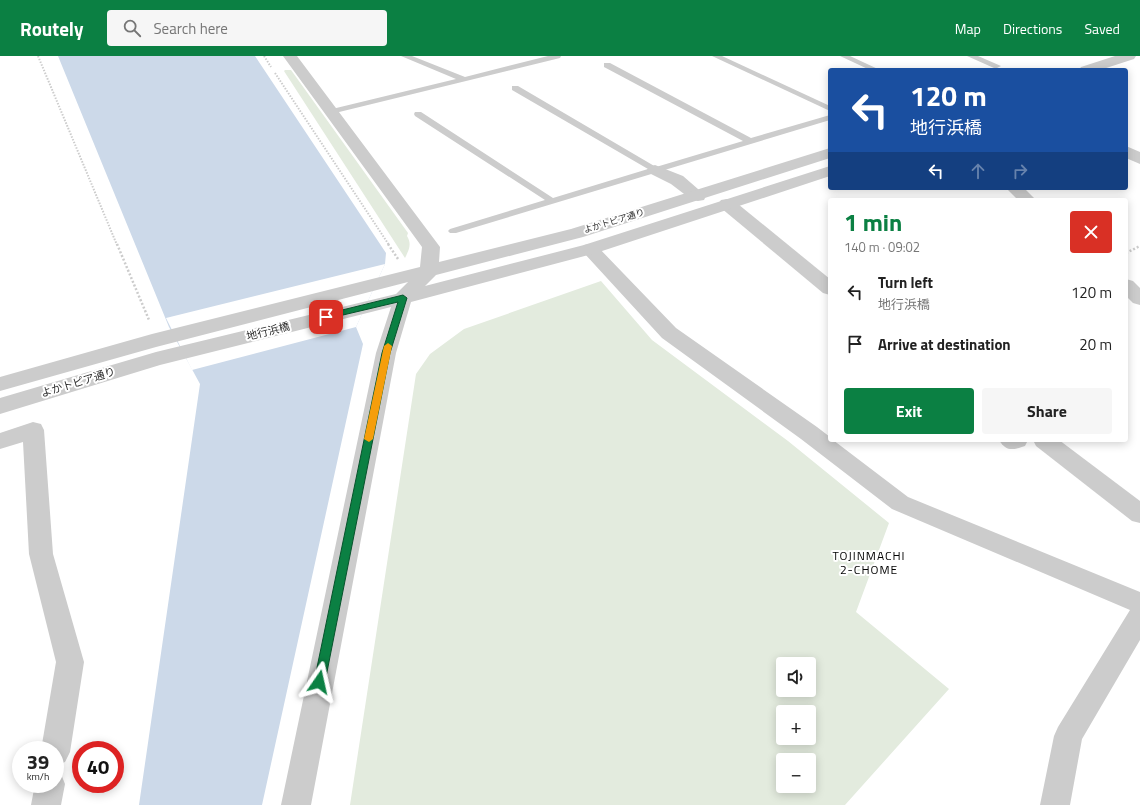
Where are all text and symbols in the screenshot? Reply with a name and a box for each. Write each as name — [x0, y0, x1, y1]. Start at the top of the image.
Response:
search box — [107, 10, 387, 46]
text: Routely — [20, 14, 83, 43]
icon: search — [121, 17, 143, 39]
text: Search here — [153, 17, 228, 40]
text: Map — [955, 18, 981, 39]
text: Directions — [1003, 18, 1062, 39]
text: Saved — [1084, 18, 1120, 39]
text: 120 m — [910, 74, 987, 117]
icon: left — [844, 84, 896, 136]
text: 地行浜橋 — [910, 114, 982, 141]
icon: left — [925, 160, 947, 182]
icon: ahead — [967, 160, 989, 182]
icon: right — [1009, 160, 1031, 182]
text: 1 min — [844, 204, 902, 240]
street label: よかトピア通り — [582, 205, 646, 236]
button: close — [1070, 211, 1112, 253]
text: 140 m · 09:02 — [844, 237, 920, 257]
text: Turn left — [878, 271, 933, 294]
icon: left — [844, 281, 866, 303]
text: 120 m — [1071, 281, 1112, 304]
text: 地行浜橋 — [878, 294, 930, 314]
pin — [309, 300, 343, 334]
icon: arrive — [315, 306, 337, 328]
street label: 地行浜橋 — [245, 318, 291, 344]
icon: arrive — [844, 333, 866, 355]
text: Arrive at destination — [878, 333, 1011, 356]
text: 20 m — [1079, 333, 1112, 356]
street label: よかトピア通り — [39, 363, 117, 401]
button: Exit — [844, 388, 974, 434]
button: Share — [982, 388, 1112, 434]
district label: TOJINMACHI 2-CHOME — [833, 546, 905, 579]
map controls — [776, 657, 816, 793]
button: sound — [776, 657, 816, 697]
position arrow — [298, 661, 340, 703]
button: + — [776, 705, 816, 745]
speed limit sign: 40 — [72, 741, 124, 793]
text: 39 — [27, 746, 49, 777]
button: − — [776, 753, 816, 793]
text: km/h — [27, 769, 49, 784]

